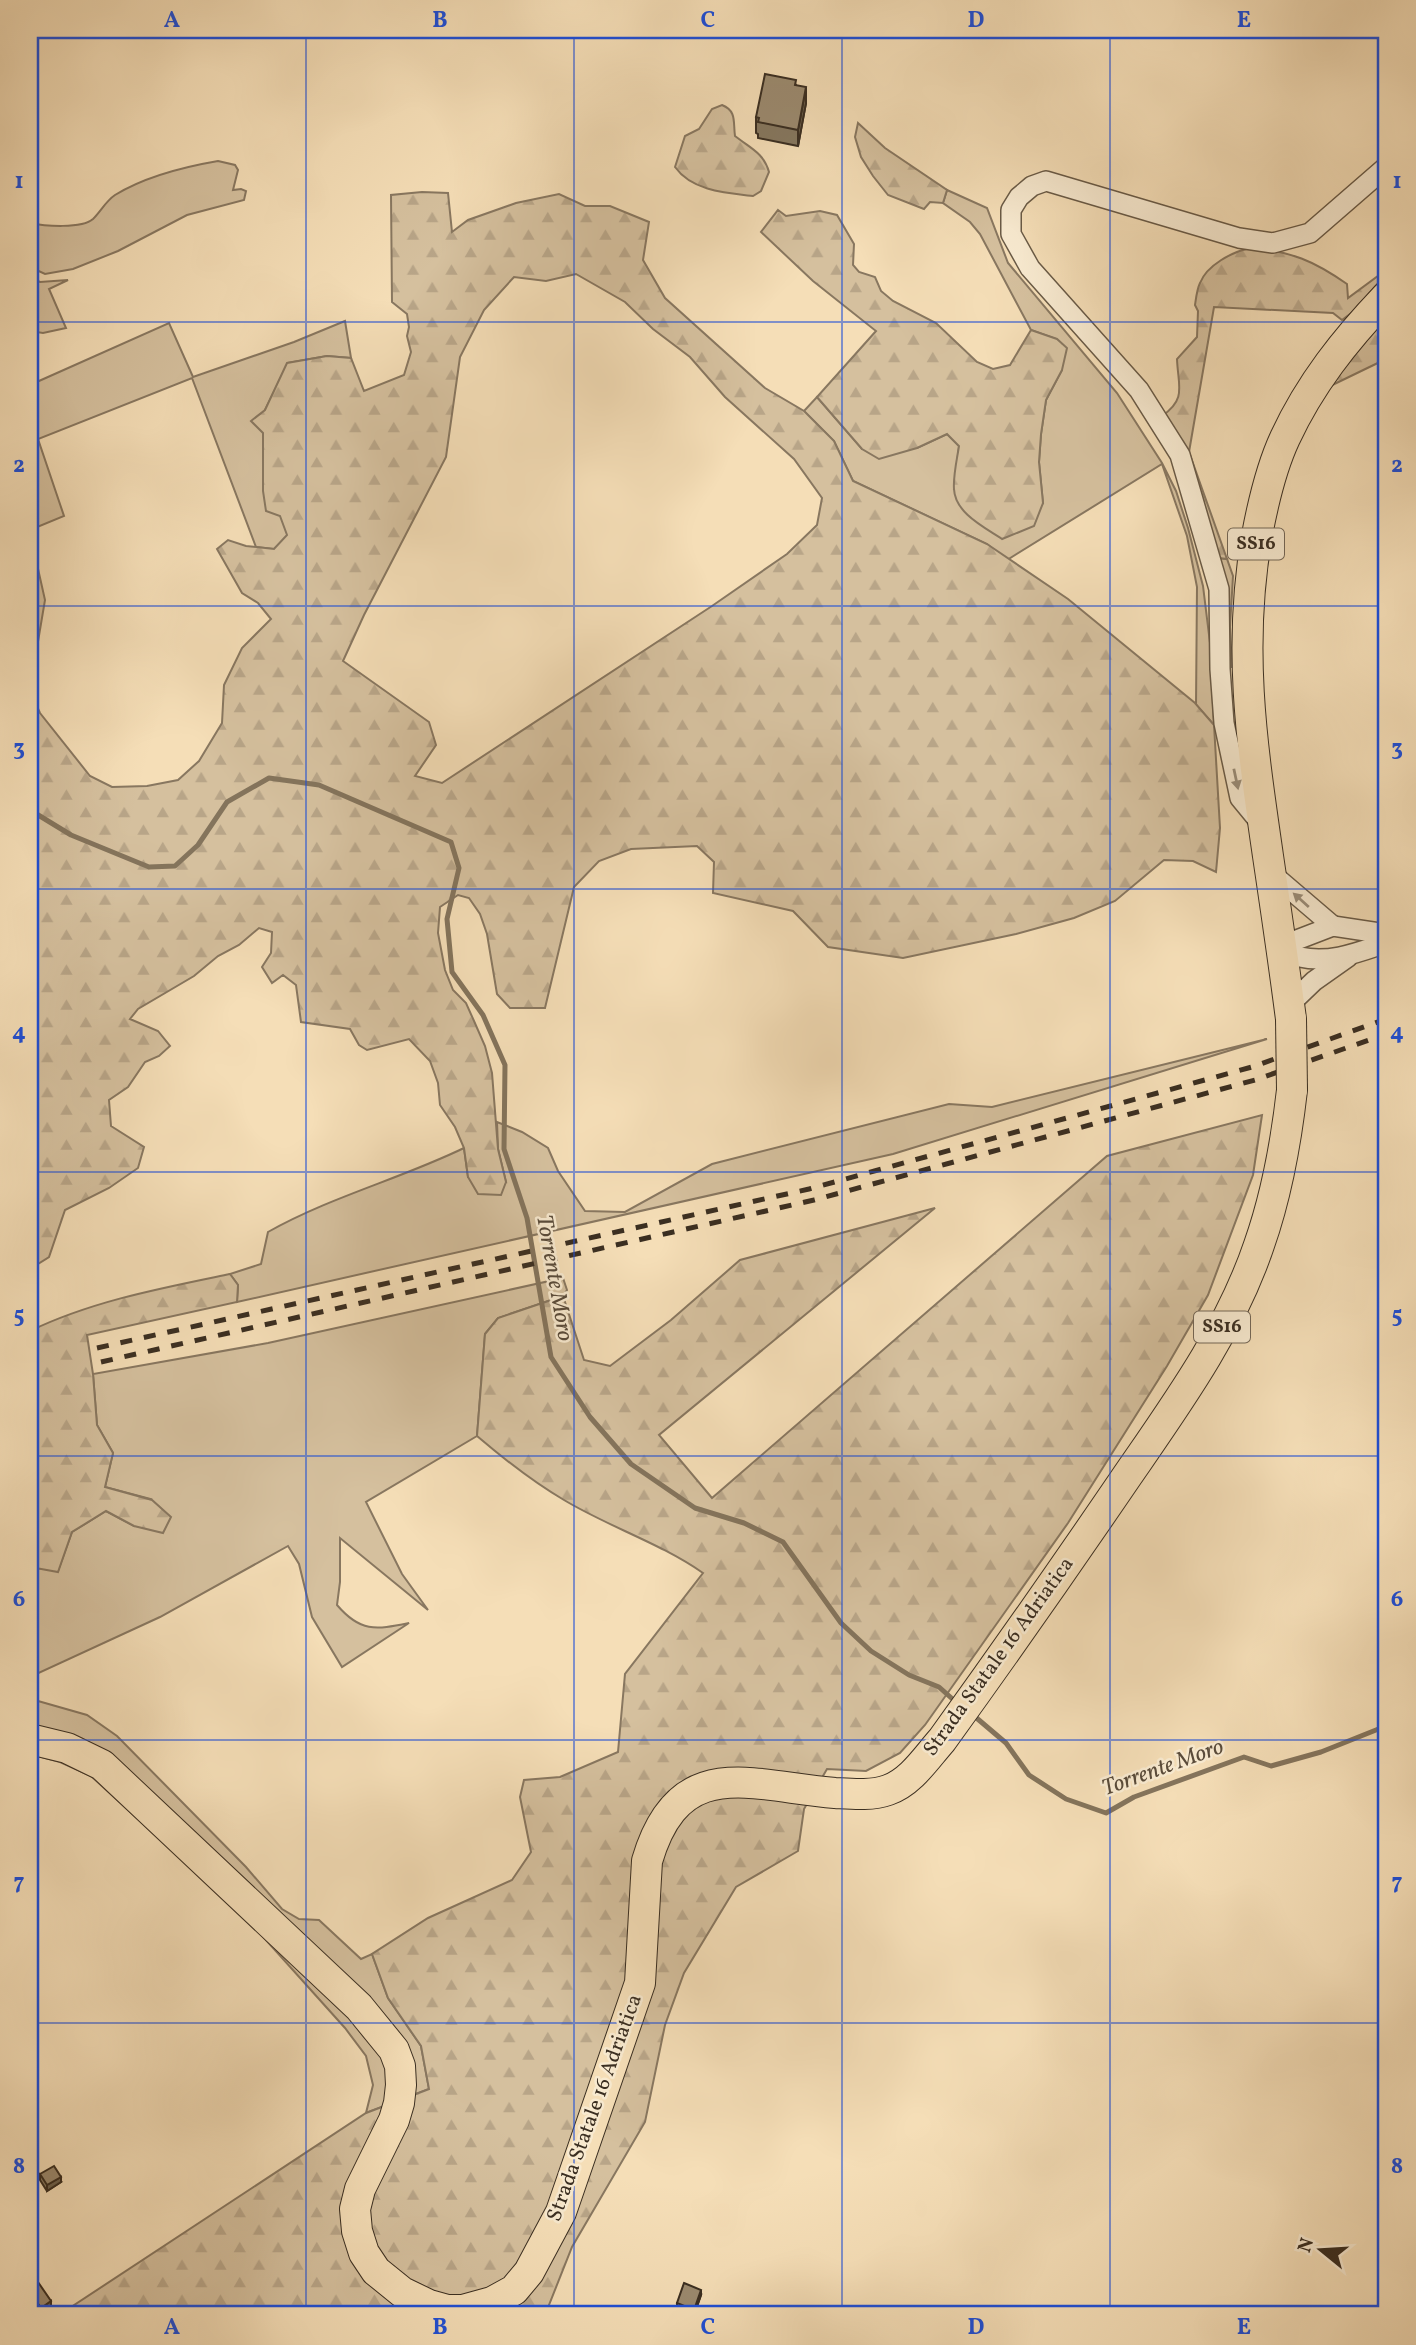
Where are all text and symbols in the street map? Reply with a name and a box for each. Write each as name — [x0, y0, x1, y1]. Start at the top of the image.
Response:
text: A — [164, 5, 180, 37]
text: B — [432, 5, 448, 37]
text: C — [701, 5, 715, 37]
text: D — [968, 5, 985, 37]
text: E — [1237, 5, 1251, 37]
text: 1 — [14, 166, 24, 198]
text: 1 — [1392, 166, 1402, 198]
text: 2 — [13, 450, 25, 482]
text: 2 — [1391, 450, 1403, 482]
road number: SS16 — [1228, 528, 1284, 559]
text: 3 — [13, 733, 25, 765]
text: 3 — [1391, 733, 1403, 765]
one-way arrow — [1230, 768, 1241, 790]
one-way arrow — [1293, 893, 1310, 909]
text: 4 — [12, 1017, 26, 1049]
text: 4 — [1390, 1017, 1404, 1049]
water label: Torrente Moro — [527, 1213, 581, 1344]
text: 5 — [13, 1300, 25, 1332]
text: 5 — [1391, 1300, 1403, 1332]
road number: SS16 — [1194, 1312, 1250, 1343]
street label: Strada Statale 16 Adriatica — [917, 1551, 1081, 1763]
text: 6 — [13, 1584, 25, 1616]
text: 6 — [1391, 1584, 1403, 1616]
water label: Torrente Moro — [1098, 1731, 1229, 1805]
text: 7 — [14, 1867, 25, 1899]
text: 7 — [1392, 1867, 1403, 1899]
street label: Strada Statale 16 Adriatica — [540, 1990, 650, 2226]
text: 8 — [13, 2151, 25, 2183]
text: 8 — [1391, 2151, 1403, 2183]
north arrow — [1286, 2216, 1356, 2286]
text: N — [1292, 2235, 1321, 2256]
text: A — [164, 2312, 180, 2344]
text: B — [432, 2312, 448, 2344]
text: C — [701, 2312, 715, 2344]
text: D — [968, 2312, 985, 2344]
text: E — [1237, 2312, 1251, 2344]

